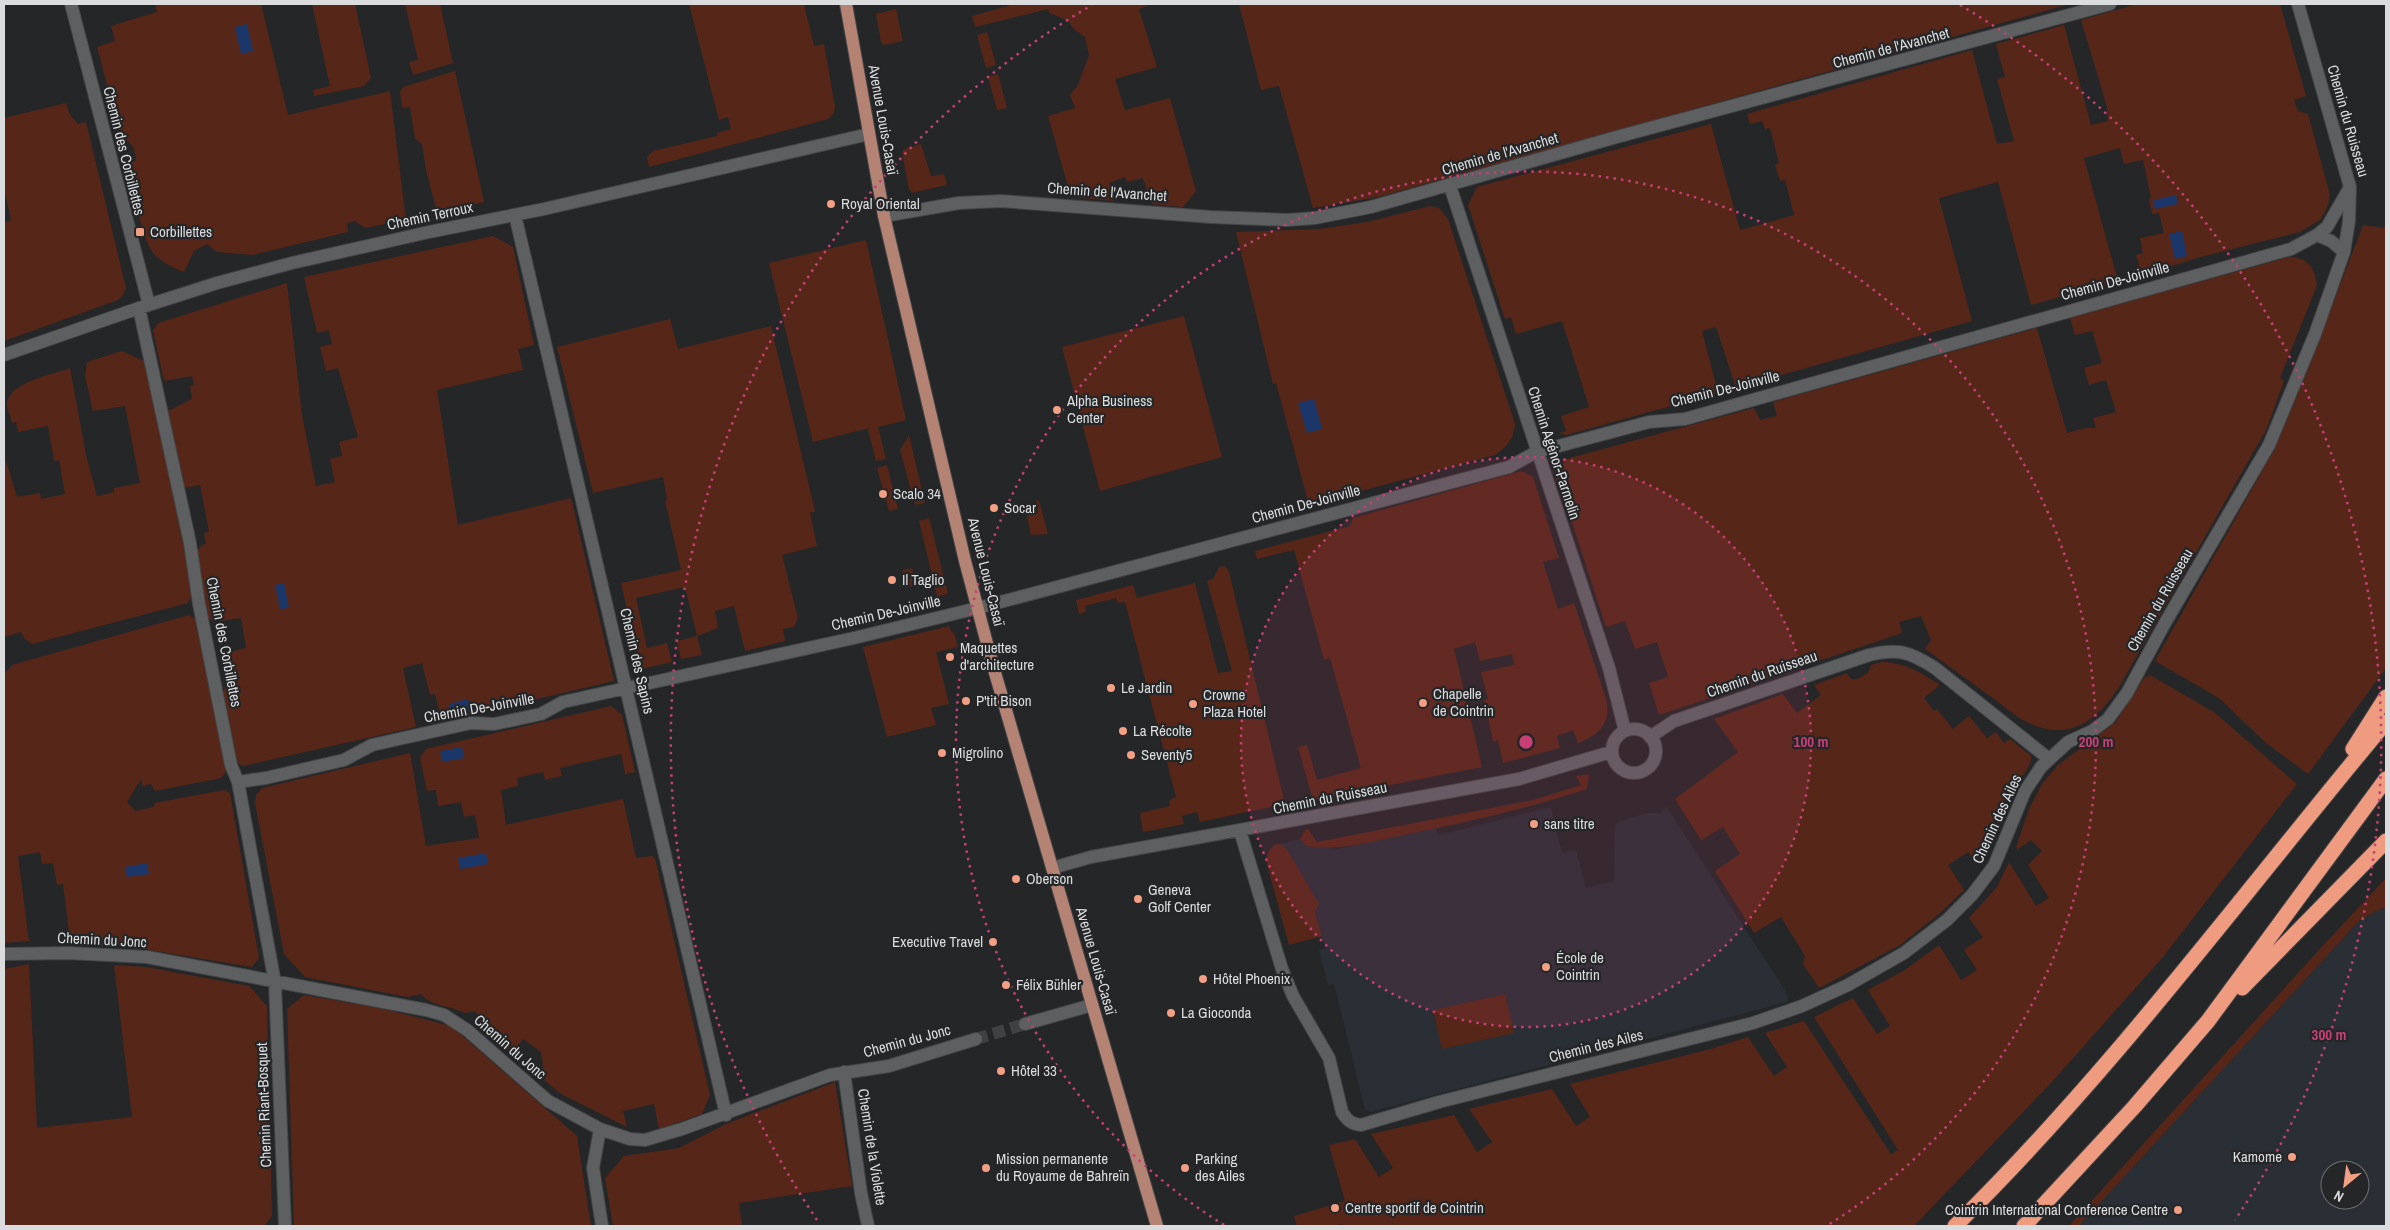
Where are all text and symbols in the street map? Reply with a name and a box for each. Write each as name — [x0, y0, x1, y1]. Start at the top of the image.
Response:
street label: Chemin de l'Avanchet — [1830, 22, 1952, 73]
street label: Avenue Louis-Casaï — [863, 62, 904, 177]
street label: Chemin du Ruisseau — [2322, 62, 2374, 179]
street label: Chemin des Corbillettes — [98, 84, 151, 217]
street label: Chemin de l'Avanchet — [1439, 127, 1561, 180]
street label: Chemin de l'Avanchet — [1047, 177, 1168, 206]
place label: Royal Oriental — [841, 193, 920, 214]
street label: Chemin Terroux — [385, 196, 476, 235]
marker: Royal Oriental — [825, 198, 837, 210]
place label: Corbillettes — [150, 221, 212, 242]
marker: Corbillettes — [134, 226, 146, 238]
street label: Chemin De-Joinville — [2058, 256, 2172, 305]
street label: Chemin De-Joinville — [1668, 365, 1782, 412]
street label: Chemin Agénor-Parmelin — [1523, 384, 1586, 522]
place label: Alpha Business Center — [1066, 390, 1152, 428]
marker: Alpha Business Center — [1051, 404, 1063, 416]
street label: Chemin De-Joinville — [1249, 479, 1363, 528]
place label: Scalo 34 — [893, 483, 941, 504]
marker: Scalo 34 — [877, 488, 889, 500]
place label: Socar — [1004, 497, 1036, 518]
marker: Socar — [988, 502, 1000, 514]
street label: Avenue Louis-Casaï — [963, 514, 1010, 629]
street label: Chemin du Ruisseau — [2122, 544, 2198, 655]
place label: Il Taglio — [902, 569, 945, 590]
marker: Il Taglio — [886, 574, 898, 586]
street label: Chemin des Corbillettes — [202, 575, 247, 709]
street label: Chemin De-Joinville — [829, 590, 943, 635]
street label: Chemin des Sapins — [615, 606, 660, 716]
place label: Maquettes d'architecture — [960, 637, 1034, 675]
street label: Chemin du Ruisseau — [1704, 645, 1820, 702]
marker: Maquettes d'architecture — [944, 651, 956, 663]
place label: Le Jardin — [1121, 677, 1172, 698]
marker: Le Jardin — [1105, 682, 1117, 694]
place label: Chapelle de Cointrin — [1433, 683, 1494, 721]
place label: Crowne Plaza Hotel — [1203, 684, 1266, 722]
street label: Chemin De-Joinville — [422, 687, 536, 728]
place label: P'tit Bison — [976, 690, 1032, 711]
marker: P'tit Bison — [960, 695, 972, 707]
marker: Chapelle de Cointrin — [1417, 697, 1429, 709]
marker: Crowne Plaza Hotel — [1187, 698, 1199, 710]
place label: La Récolte — [1133, 720, 1192, 741]
marker: La Récolte — [1117, 725, 1129, 737]
text: 100 m — [1794, 731, 1828, 752]
text: 200 m — [2079, 731, 2113, 752]
centre of rings — [1517, 733, 1535, 751]
place label: Migrolino — [952, 742, 1003, 763]
place label: Seventy5 — [1141, 744, 1192, 765]
marker: Migrolino — [936, 747, 948, 759]
marker: Seventy5 — [1125, 749, 1137, 761]
street label: Chemin des Ailes — [1967, 771, 2026, 867]
street label: Chemin du Ruisseau — [1271, 776, 1389, 819]
place label: sans titre — [1544, 813, 1595, 834]
marker: sans titre — [1528, 818, 1540, 830]
place label: Oberson — [1026, 868, 1073, 889]
marker: Oberson — [1010, 873, 1022, 885]
place label: Geneva Golf Center — [1148, 879, 1211, 917]
marker: Geneva Golf Center — [1132, 893, 1144, 905]
street label: Avenue Louis-Casaï — [1071, 904, 1122, 1018]
street label: Chemin du Jonc — [57, 927, 147, 952]
place label: Executive Travel — [892, 931, 983, 952]
marker: Executive Travel — [987, 936, 999, 948]
place label: École de Cointrin — [1556, 947, 1604, 985]
marker: École de Cointrin — [1540, 961, 1552, 973]
place label: Hôtel Phoenix — [1213, 968, 1291, 989]
marker: Hôtel Phoenix — [1197, 973, 1209, 985]
place label: Félix Bühler — [1016, 974, 1081, 995]
marker: Félix Bühler — [1000, 979, 1012, 991]
place label: La Gioconda — [1181, 1002, 1252, 1023]
marker: La Gioconda — [1165, 1007, 1177, 1019]
street label: Chemin du Jonc — [470, 1009, 551, 1084]
street label: Chemin du Jonc — [861, 1019, 953, 1062]
street label: Chemin des Ailes — [1547, 1024, 1645, 1067]
text: 300 m — [2312, 1024, 2346, 1045]
street label: Chemin Riant-Bosquet — [251, 1042, 276, 1168]
place label: Hôtel 33 — [1011, 1060, 1057, 1081]
marker: Hôtel 33 — [995, 1065, 1007, 1077]
street label: Chemin de la Violette — [853, 1087, 892, 1207]
place label: Kamome — [2233, 1146, 2282, 1167]
place label: Mission permanente du Royaume de Bahreïn — [996, 1148, 1129, 1186]
place label: Parking des Ailes — [1195, 1148, 1245, 1186]
marker: Kamome — [2286, 1151, 2298, 1163]
north arrow — [2320, 1160, 2370, 1210]
marker: Mission permanente du Royaume de Bahreïn — [980, 1162, 992, 1174]
marker: Parking des Ailes — [1179, 1162, 1191, 1174]
text: N — [2331, 1186, 2347, 1206]
place label: Centre sportif de Cointrin — [1345, 1197, 1484, 1218]
place label: Cointrin International Conference Centre — [1945, 1199, 2168, 1220]
marker: Centre sportif de Cointrin — [1329, 1202, 1341, 1214]
marker: Cointrin International Conference Centre — [2172, 1204, 2184, 1216]

